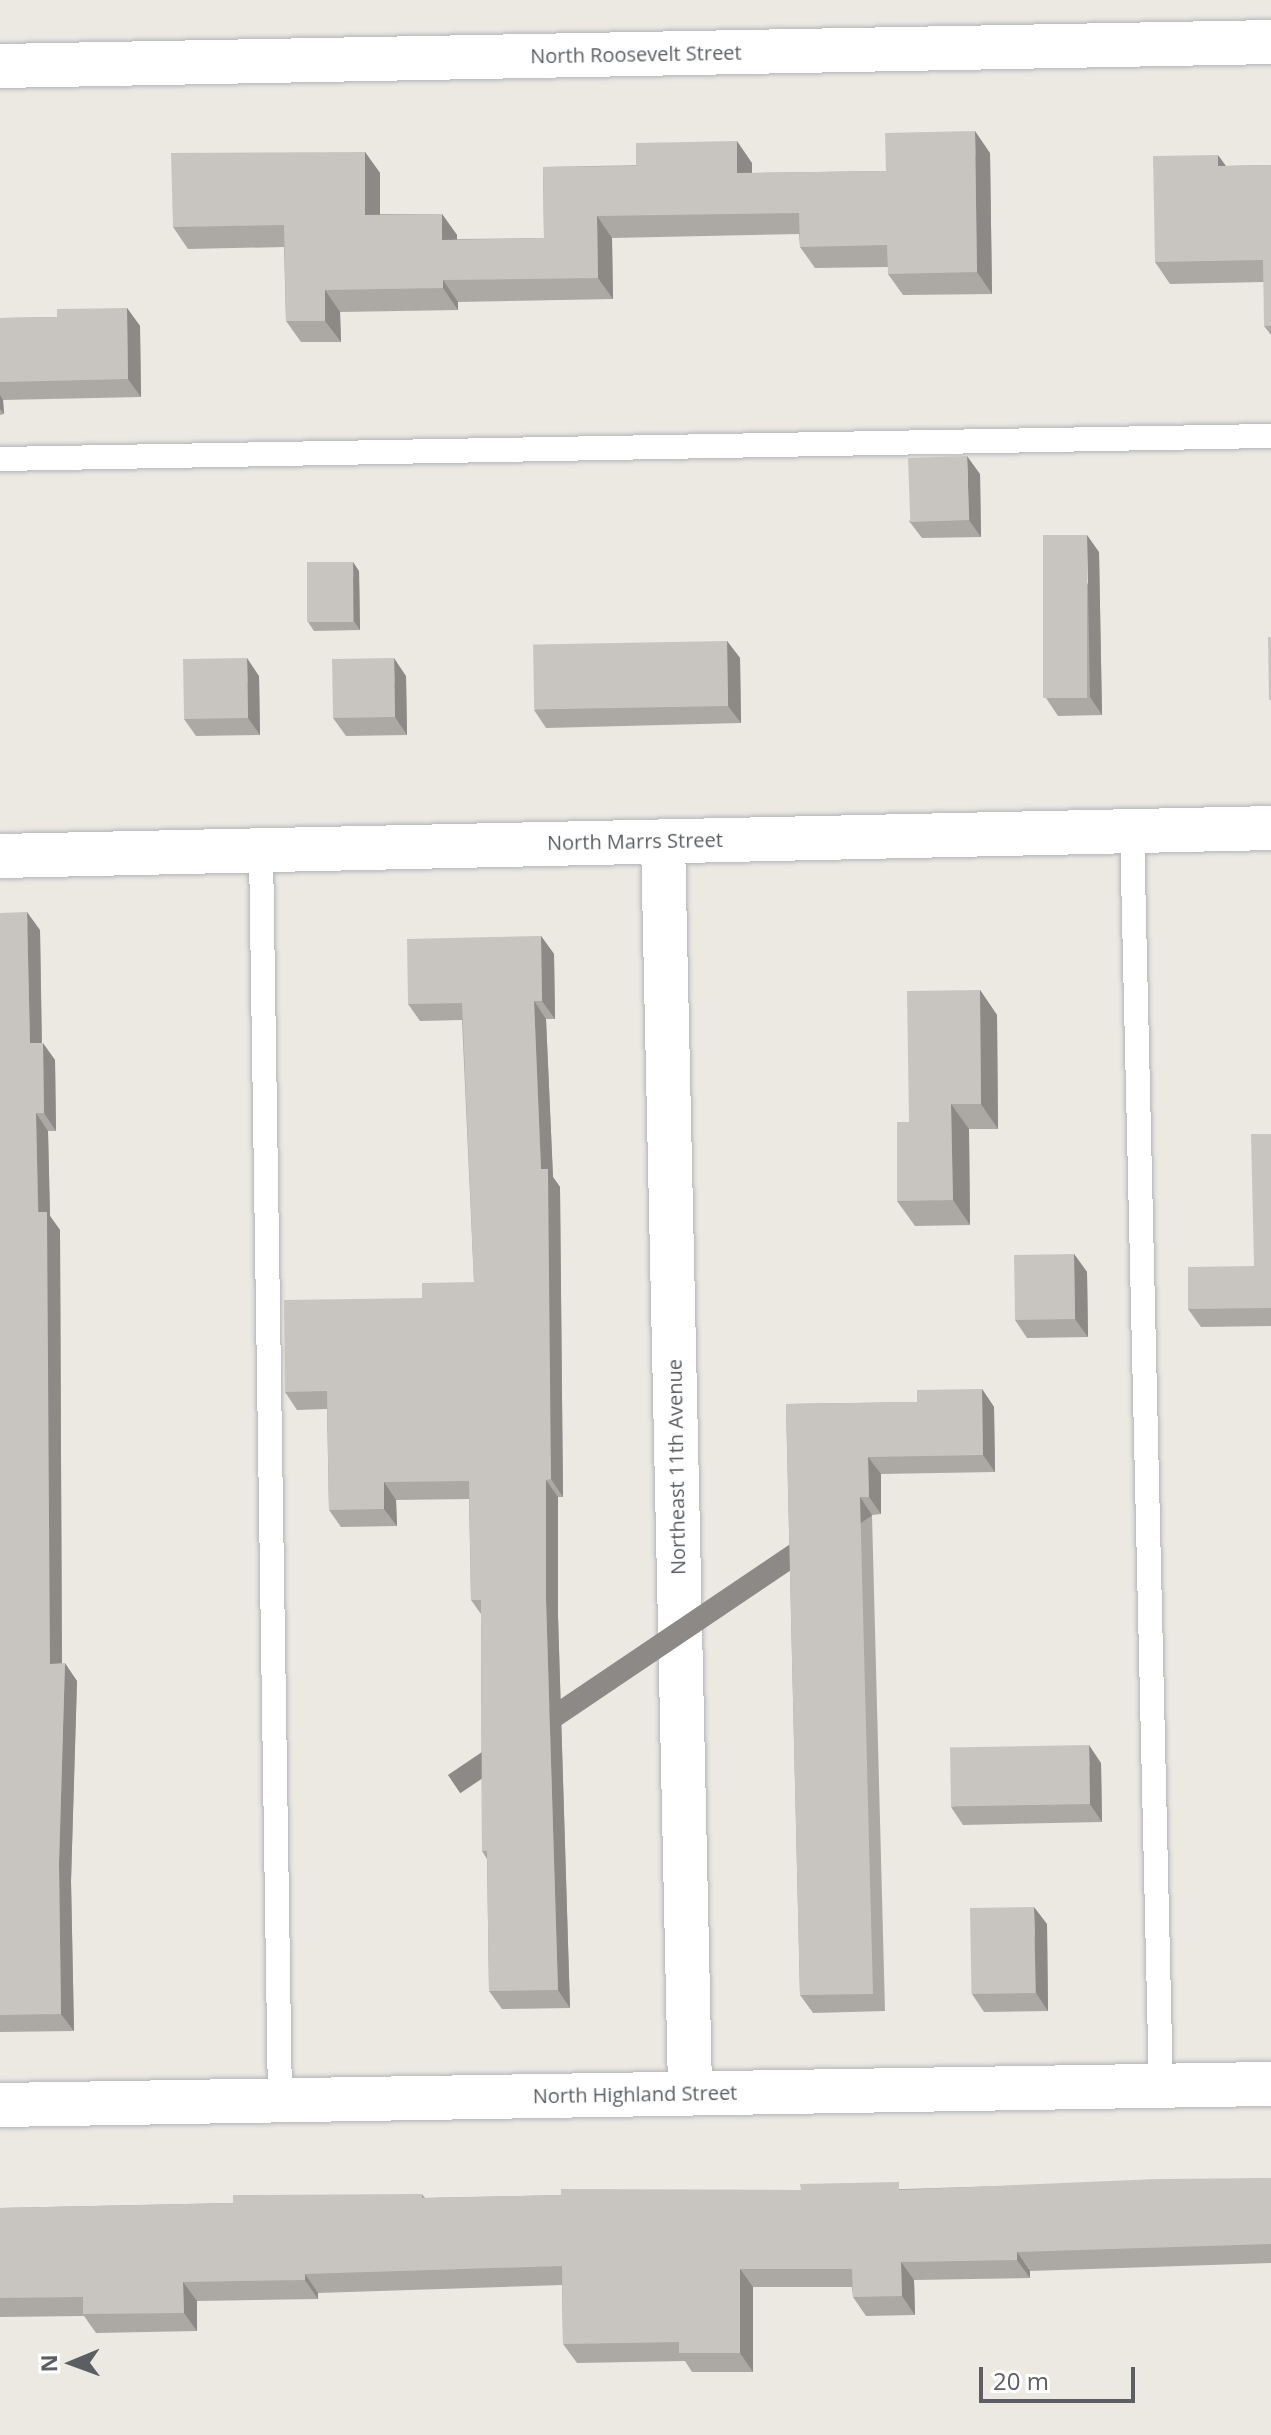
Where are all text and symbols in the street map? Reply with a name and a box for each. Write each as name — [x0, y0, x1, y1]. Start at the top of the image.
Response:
street label: North Roosevelt Street — [530, 40, 742, 68]
street label: North Marrs Street — [547, 827, 723, 855]
street label: Northeast 11th Avenue — [662, 1359, 690, 1575]
street label: North Highland Street — [533, 2080, 737, 2108]
north arrow — [32, 2323, 112, 2403]
scale bar — [983, 2351, 1139, 2401]
text: N — [33, 2354, 63, 2373]
text: 20 m — [993, 2364, 1049, 2397]

